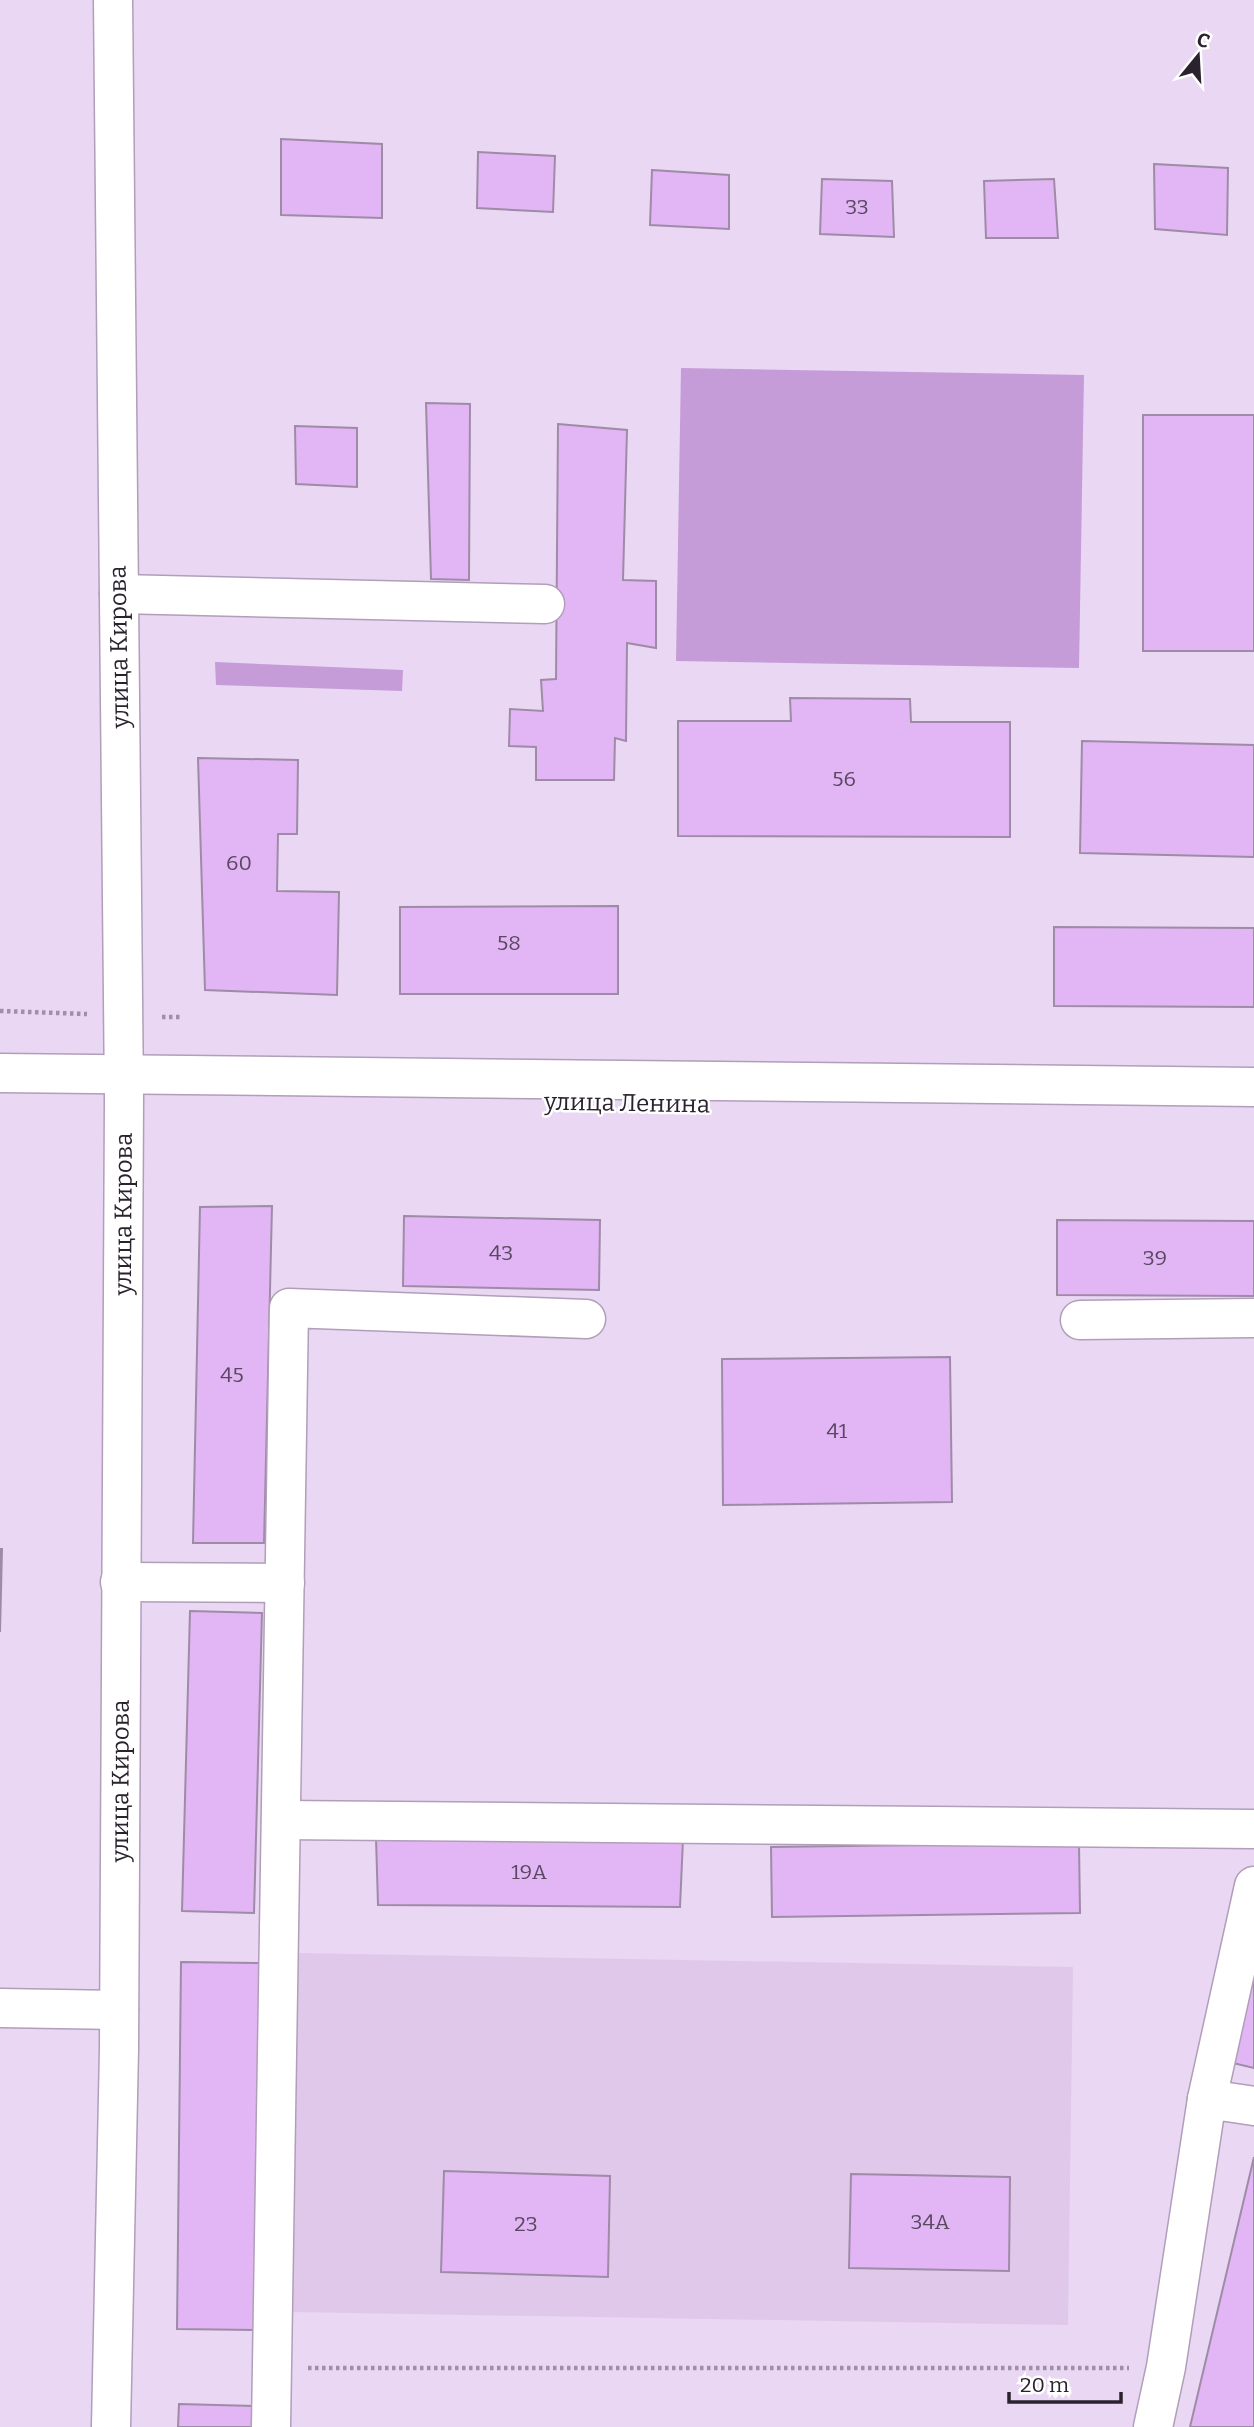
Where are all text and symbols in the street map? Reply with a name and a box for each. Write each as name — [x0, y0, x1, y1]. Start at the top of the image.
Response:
north arrow — [1163, 21, 1233, 91]
text: С — [1194, 28, 1212, 53]
house number: 33 — [845, 194, 869, 220]
street label: улица Кирова — [104, 565, 134, 730]
house number: 56 — [832, 766, 856, 792]
house number: 60 — [226, 850, 252, 876]
house number: 58 — [497, 930, 521, 956]
street label: улица Ленина — [543, 1088, 710, 1118]
street label: улица Кирова — [109, 1133, 138, 1297]
house number: 43 — [489, 1240, 513, 1266]
house number: 39 — [1143, 1245, 1167, 1271]
house number: 45 — [220, 1362, 244, 1388]
house number: 41 — [827, 1418, 848, 1444]
street label: улица Кирова — [106, 1700, 135, 1864]
house number: 19А — [511, 1859, 547, 1885]
house number: 34А — [910, 2209, 950, 2235]
house number: 23 — [514, 2211, 538, 2237]
scale bar — [1009, 2360, 1121, 2404]
text: 20 m — [1020, 2372, 1069, 2398]

